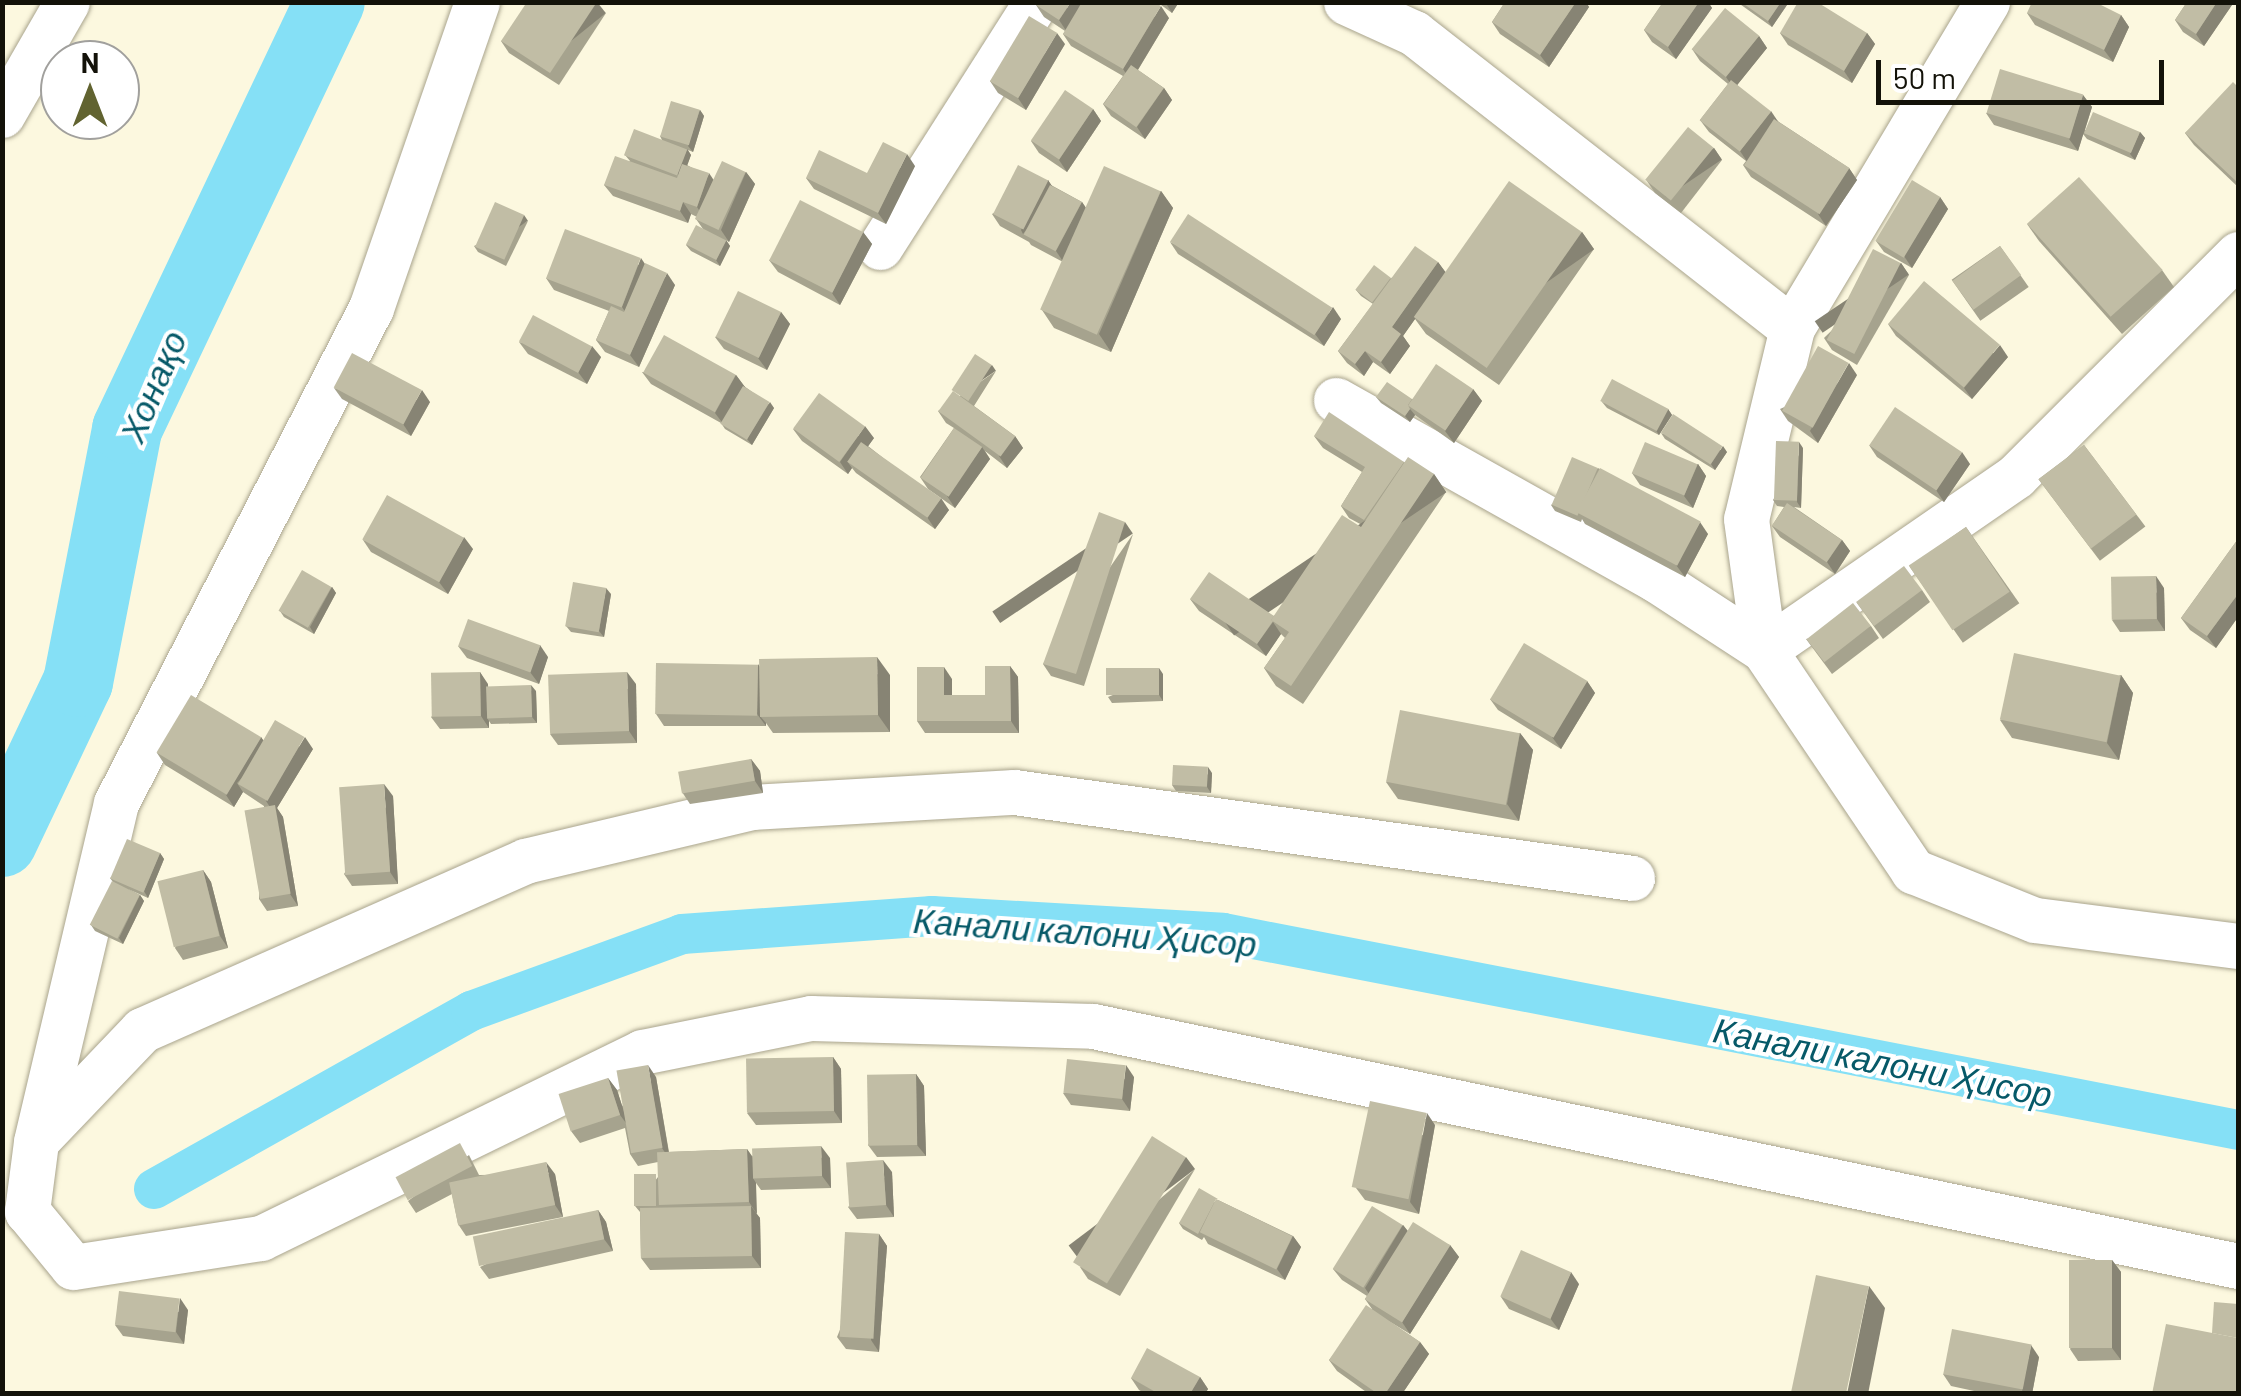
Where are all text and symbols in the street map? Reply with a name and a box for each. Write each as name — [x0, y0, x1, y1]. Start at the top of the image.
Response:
north arrow — [40, 40, 140, 140]
scale bar — [1881, 40, 2168, 102]
text: N — [81, 45, 99, 79]
text: 50 m — [1893, 59, 1956, 95]
water label: Хонақо — [110, 324, 194, 448]
water label: Канали калони Ҳисор — [912, 898, 1258, 964]
water label: Канали калони Ҳисор — [1710, 1008, 2056, 1114]

